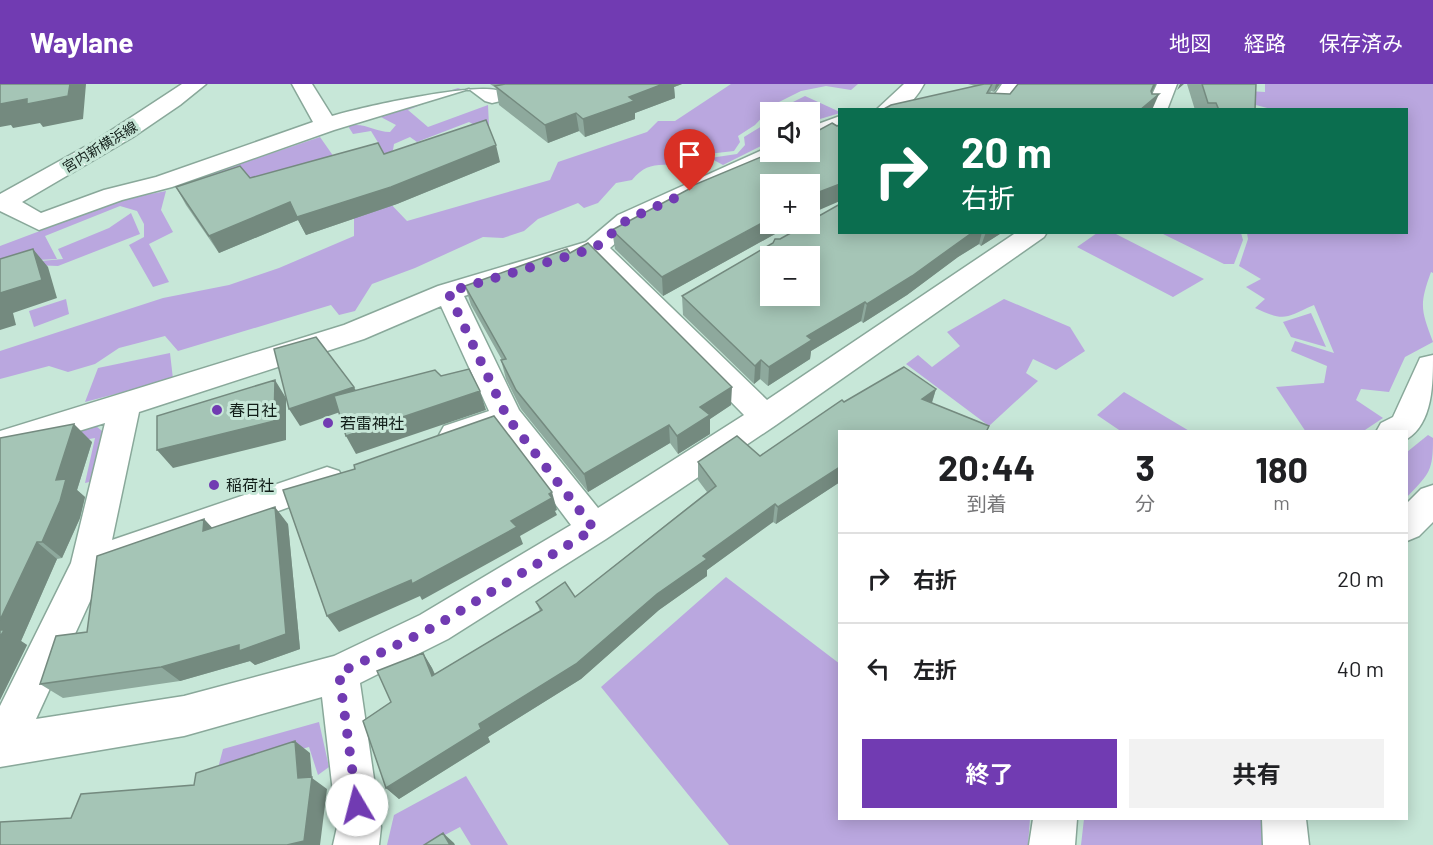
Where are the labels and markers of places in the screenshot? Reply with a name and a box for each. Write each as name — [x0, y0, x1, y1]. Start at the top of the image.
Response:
pin — [664, 129, 715, 191]
place label: 春日社 — [229, 400, 277, 419]
marker: 春日社 — [210, 403, 224, 417]
place label: 若雷神社 — [340, 413, 404, 432]
marker: 若雷神社 — [321, 416, 335, 430]
place label: 稲荷社 — [226, 475, 274, 494]
marker: 稲荷社 — [207, 478, 221, 492]

